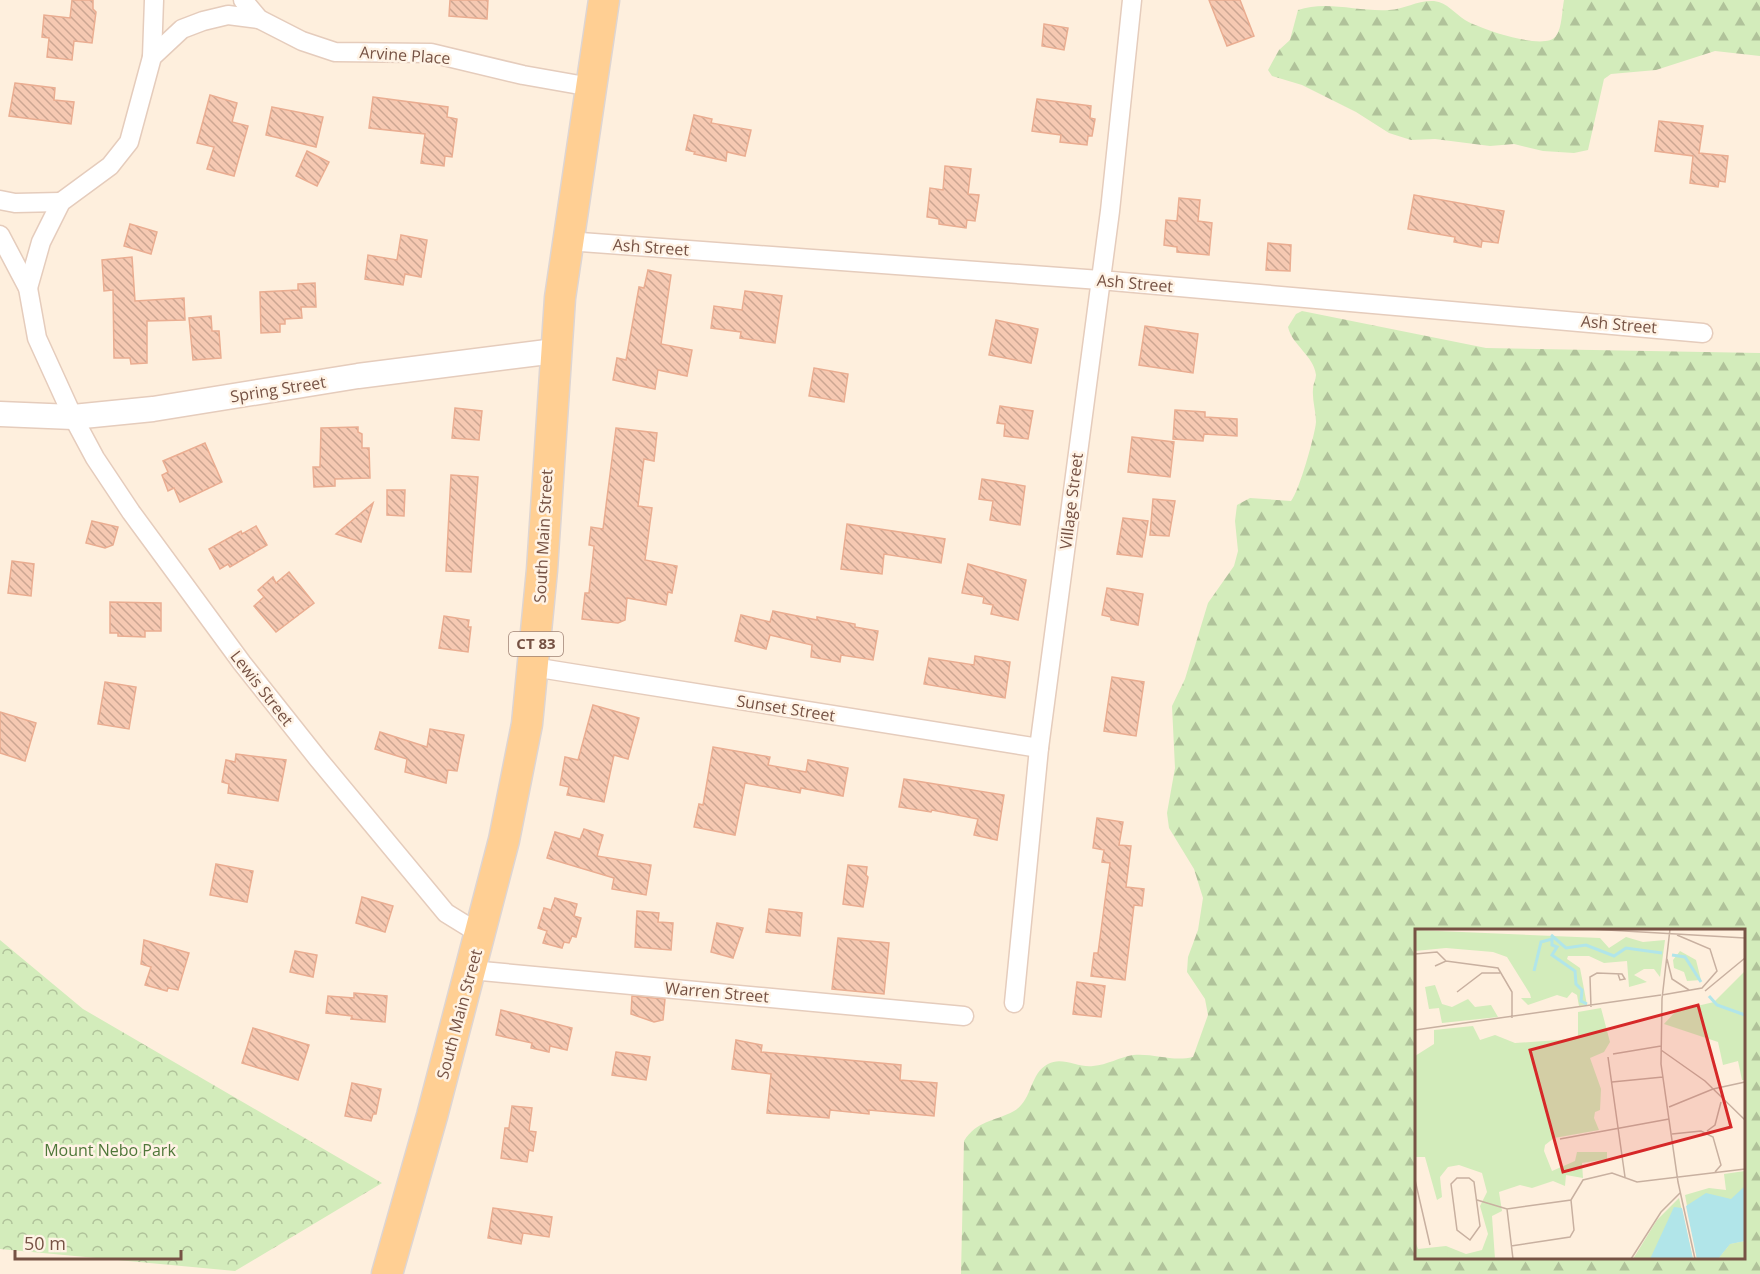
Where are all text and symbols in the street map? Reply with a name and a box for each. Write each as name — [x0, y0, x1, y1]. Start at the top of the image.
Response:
street label: Arvine Place — [359, 41, 451, 69]
street label: Ash Street — [612, 233, 690, 261]
street label: Ash Street — [1096, 269, 1174, 297]
street label: Ash Street — [1580, 310, 1658, 338]
street label: Spring Street — [229, 371, 328, 407]
street label: Village Street — [1054, 451, 1088, 551]
street label: South Main Street — [529, 468, 558, 603]
road number: CT 83 — [509, 632, 563, 656]
street label: Lewis Street — [226, 646, 299, 731]
street label: Sunset Street — [735, 689, 837, 727]
inset map — [1415, 929, 1745, 1259]
street label: South Main Street — [431, 946, 487, 1081]
street label: Warren Street — [664, 976, 770, 1008]
park label: Mount Nebo Park — [44, 1139, 176, 1161]
scale bar — [15, 1223, 182, 1261]
text: 50 m — [24, 1231, 66, 1255]

